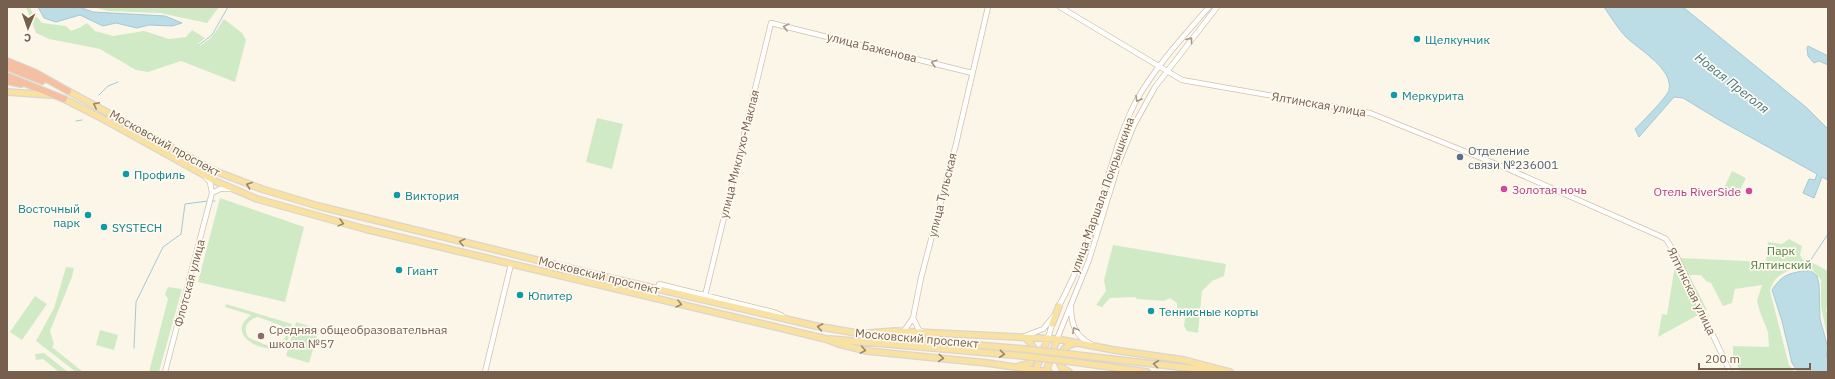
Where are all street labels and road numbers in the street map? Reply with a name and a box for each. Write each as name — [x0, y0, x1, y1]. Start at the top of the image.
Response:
street label: улица Баженова — [825, 29, 919, 66]
street label: улица Миклухо-Маклая — [716, 88, 762, 220]
street label: Ялтинская улица — [1271, 88, 1368, 120]
street label: Московский проспект — [107, 106, 223, 180]
street label: улица Маршала Покрышкина — [1067, 114, 1138, 275]
street label: улица Тульская — [924, 151, 960, 239]
street label: Флотская улица — [170, 237, 208, 329]
street label: Ялтинская улица — [1664, 245, 1720, 338]
street label: Московский проспект — [537, 253, 661, 297]
street label: Московский проспект — [854, 325, 980, 351]

